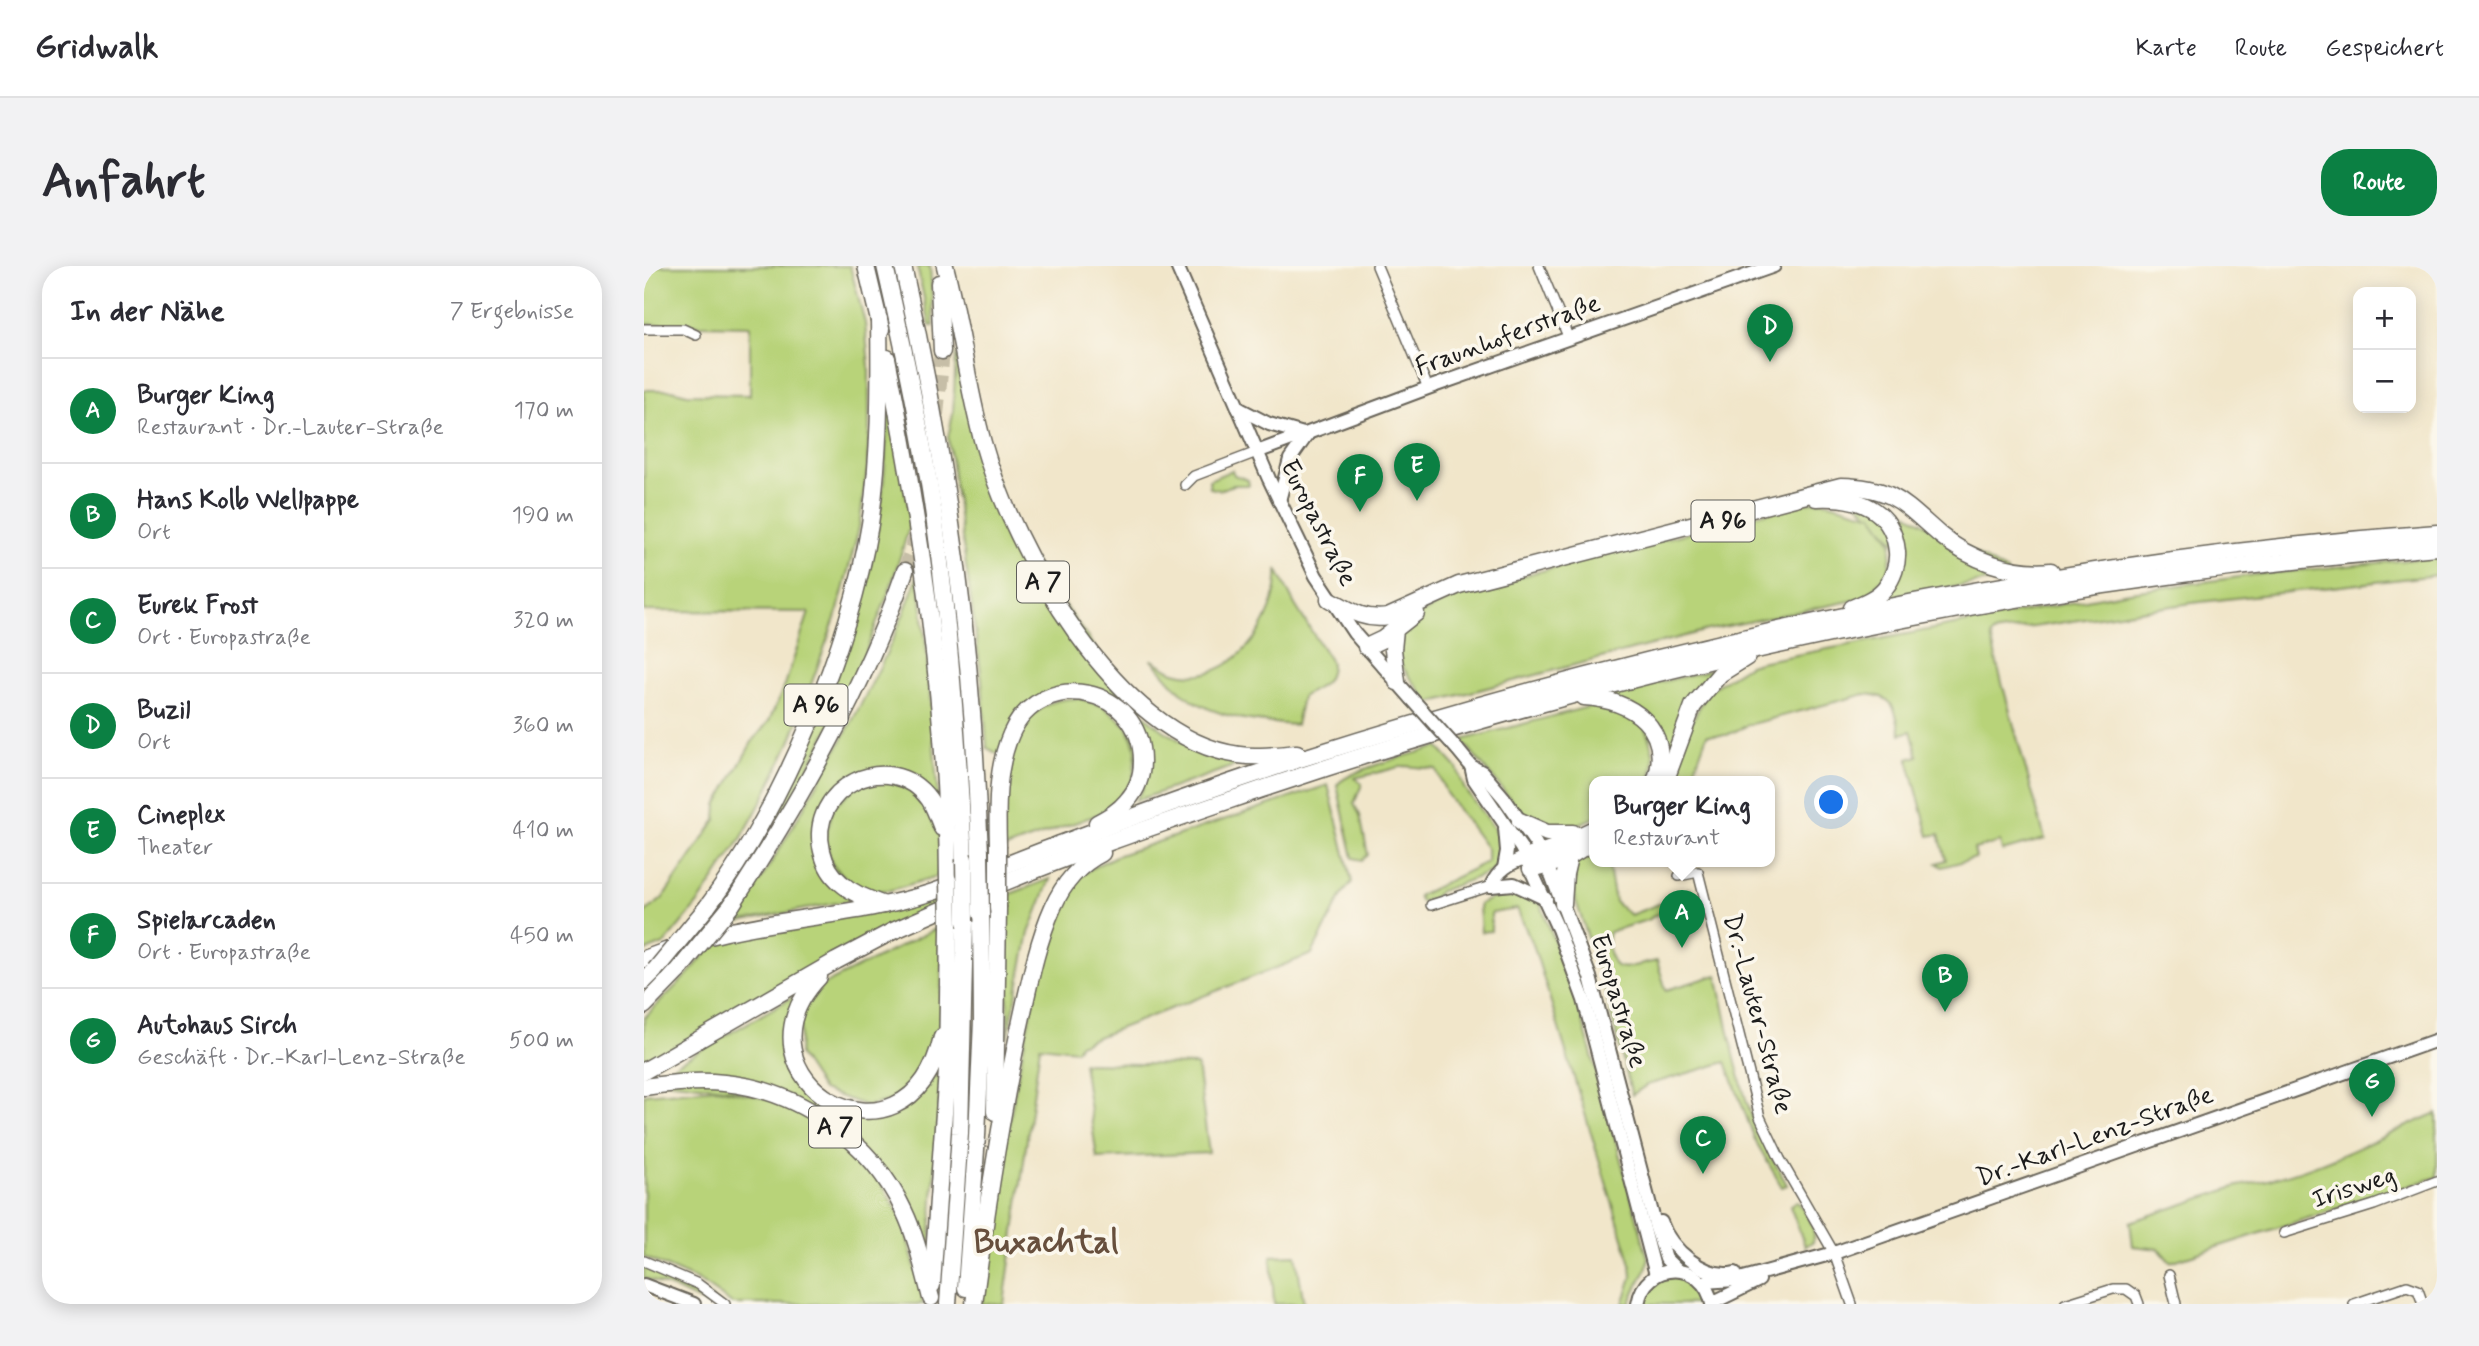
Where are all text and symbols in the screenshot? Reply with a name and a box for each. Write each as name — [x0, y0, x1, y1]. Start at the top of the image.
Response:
text: Gridwalk — [35, 26, 159, 70]
text: Karte — [2135, 33, 2197, 64]
text: Route — [2235, 33, 2287, 64]
text: Gespeichert — [2325, 33, 2444, 64]
button: Route — [2321, 149, 2437, 216]
text: Anfahrt — [42, 150, 205, 215]
street label: Fraunhoferstraße — [1411, 287, 1605, 385]
map controls — [2353, 287, 2416, 413]
button: + — [2353, 287, 2416, 350]
text: In der Nähe — [70, 292, 225, 331]
text: 7 Ergebnisse — [450, 297, 574, 327]
pin: D — [1747, 304, 1793, 362]
button: − — [2353, 350, 2416, 413]
text: Burger King — [137, 379, 275, 413]
text: A — [85, 396, 101, 426]
text: 170 m — [514, 396, 574, 426]
text: Restaurant · Dr.-Lauter-Straße — [137, 413, 444, 443]
pin: E — [1394, 443, 1440, 501]
street label: Europastraße — [1271, 454, 1365, 592]
pin: F — [1337, 454, 1383, 512]
text: Hans Kolb Wellpappe — [137, 484, 359, 518]
road number: A 96 — [1692, 500, 1754, 542]
text: B — [86, 501, 100, 531]
text: 190 m — [512, 501, 574, 531]
text: Ort — [137, 518, 171, 548]
road number: A 7 — [1017, 562, 1069, 603]
text: Eurek Frost — [137, 589, 258, 623]
text: C — [85, 606, 101, 636]
text: 320 m — [513, 606, 574, 636]
text: Ort · Europastraße — [137, 623, 311, 653]
road number: A 96 — [784, 684, 848, 726]
text: Buzil — [137, 694, 190, 728]
text: D — [85, 711, 101, 741]
text: 360 m — [513, 711, 574, 741]
text: Ort — [137, 728, 171, 758]
popup — [1589, 776, 1775, 867]
your location — [1814, 785, 1848, 819]
text: Burger King — [1613, 790, 1751, 824]
text: Cineplex — [137, 799, 225, 833]
text: E — [86, 816, 100, 846]
text: 410 m — [512, 816, 574, 846]
text: Restaurant — [1613, 824, 1720, 854]
text: Theater — [137, 833, 213, 863]
pin: A — [1659, 890, 1705, 948]
text: Spielarcaden — [137, 904, 276, 938]
street label: Dr.-Lauter-Straße — [1714, 910, 1800, 1118]
text: F — [87, 921, 99, 951]
text: 450 m — [510, 921, 574, 951]
street label: Europastraße — [1582, 930, 1655, 1072]
text: Ort · Europastraße — [137, 938, 311, 968]
pin: B — [1922, 954, 1968, 1012]
text: Autohaus Sirch — [137, 1009, 297, 1043]
text: G — [85, 1026, 101, 1056]
text: 500 m — [509, 1026, 574, 1056]
text: Geschäft · Dr.-Karl-Lenz-Straße — [137, 1043, 466, 1073]
pin: G — [2349, 1059, 2395, 1117]
street label: Dr.-Karl-Lenz-Straße — [1972, 1078, 2218, 1196]
road number: A 7 — [809, 1106, 861, 1148]
pin: C — [1680, 1116, 1726, 1174]
street label: Irisweg — [2308, 1159, 2400, 1217]
district label: Buxachtal — [974, 1221, 1118, 1265]

